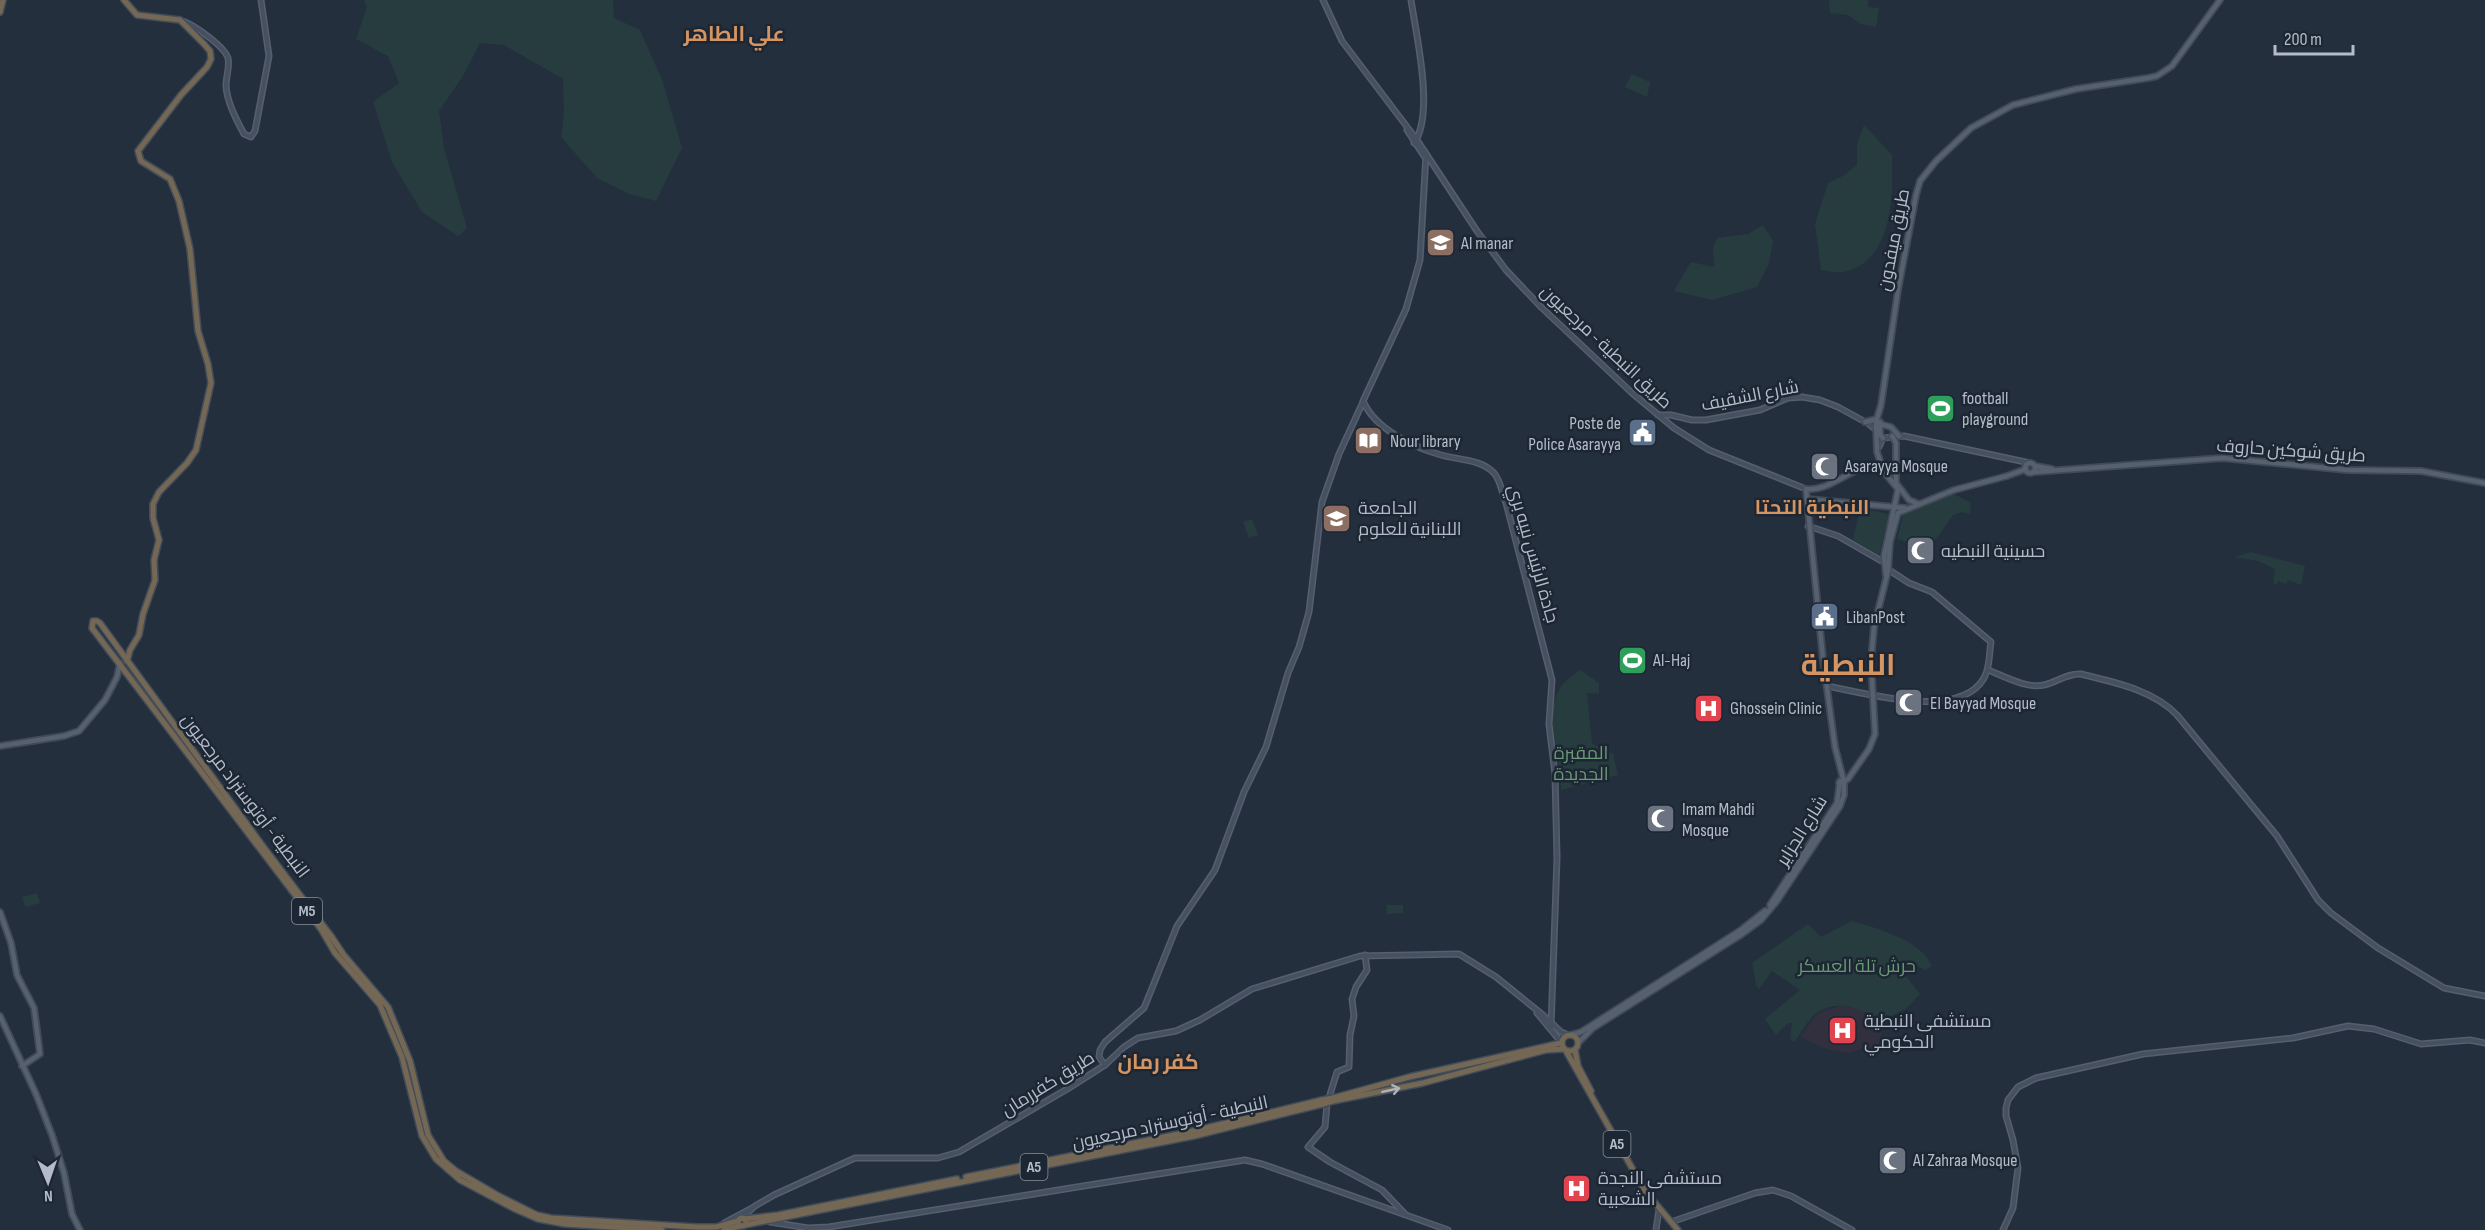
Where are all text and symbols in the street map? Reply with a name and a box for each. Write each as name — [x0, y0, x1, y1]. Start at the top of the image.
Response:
scale bar — [2275, 18, 2353, 56]
district label: علي الطاهر — [682, 22, 785, 51]
text: 200 m — [2284, 29, 2322, 50]
street label: طريق ميفدون — [1874, 187, 1915, 293]
school or university icon: Al manar — [1424, 227, 1456, 259]
place label: Al manar — [1460, 233, 1513, 254]
street label: طريق النبطية - مرجعيون — [1535, 281, 1676, 414]
street label: شارع الشقيف — [1700, 376, 1801, 417]
place label: football playground — [1962, 388, 2028, 430]
sports icon: football playground — [1925, 392, 1957, 424]
place label: Poste de Police Asarayya — [1528, 413, 1621, 455]
public building icon: Poste de Police Asarayya — [1626, 417, 1658, 449]
library icon: Nour library — [1353, 425, 1385, 457]
place label: Nour library — [1390, 431, 1461, 452]
street label: طريق شوكين حاروف — [2216, 435, 2366, 468]
mosque icon: Asarayya Mosque — [1808, 450, 1840, 482]
place label: Asarayya Mosque — [1844, 456, 1948, 477]
street label: جادة الرئيس نبيه بري — [1500, 482, 1563, 626]
district label: النبطية التحتا — [1755, 496, 1869, 520]
place label: الجامعة اللبنانية للعلوم — [1358, 498, 1462, 541]
school or university icon: الجامعة اللبنانية للعلوم — [1321, 502, 1353, 534]
mosque icon: حسينية النبطيه — [1904, 535, 1936, 567]
place label: حسينية النبطيه — [1941, 541, 2045, 562]
public building icon: LibanPost — [1809, 601, 1841, 633]
place label: LibanPost — [1846, 607, 1906, 628]
sports icon: Al-Haj — [1616, 644, 1648, 676]
district label: النبطية — [1801, 648, 1895, 684]
place label: Al-Haj — [1652, 650, 1690, 671]
mosque icon: El Bayyad Mosque — [1893, 687, 1925, 719]
hospital icon: Ghossein Clinic — [1693, 692, 1725, 724]
place label: El Bayyad Mosque — [1930, 693, 2036, 714]
place label: Ghossein Clinic — [1730, 698, 1822, 719]
street label: النبطية - أوتوستراد مرجعيون — [176, 709, 314, 882]
park label: المقبرة الجديدة — [1553, 743, 1609, 785]
street label: شارع الجزاير — [1772, 792, 1833, 871]
place label: Imam Mahdi Mosque — [1682, 799, 1755, 841]
mosque icon: Imam Mahdi Mosque — [1645, 803, 1677, 835]
road number: M5 — [292, 898, 322, 924]
park label: حرش تلة العسكر — [1797, 956, 1916, 977]
place label: مستشفى النبطية الحكومي — [1864, 1011, 1992, 1056]
hospital icon: مستشفى النبطية الحكومي — [1827, 1015, 1859, 1047]
street label: طريق كفررمان — [998, 1047, 1099, 1122]
district label: كفر رمان — [1117, 1050, 1199, 1075]
one-way arrow — [1381, 1084, 1400, 1096]
street label: النبطية - أوتوستراد مرجعيون — [1070, 1091, 1270, 1154]
road number: A5 — [1604, 1131, 1630, 1157]
mosque icon: Al Zahraa Mosque — [1876, 1144, 1908, 1176]
place label: Al Zahraa Mosque — [1912, 1150, 2018, 1171]
north arrow — [18, 1152, 78, 1212]
road number: A5 — [1020, 1154, 1048, 1180]
place label: مستشفى النجدة الشعبية — [1598, 1168, 1722, 1210]
hospital icon: مستشفى النجدة الشعبية — [1561, 1172, 1593, 1204]
text: N — [44, 1186, 53, 1205]

